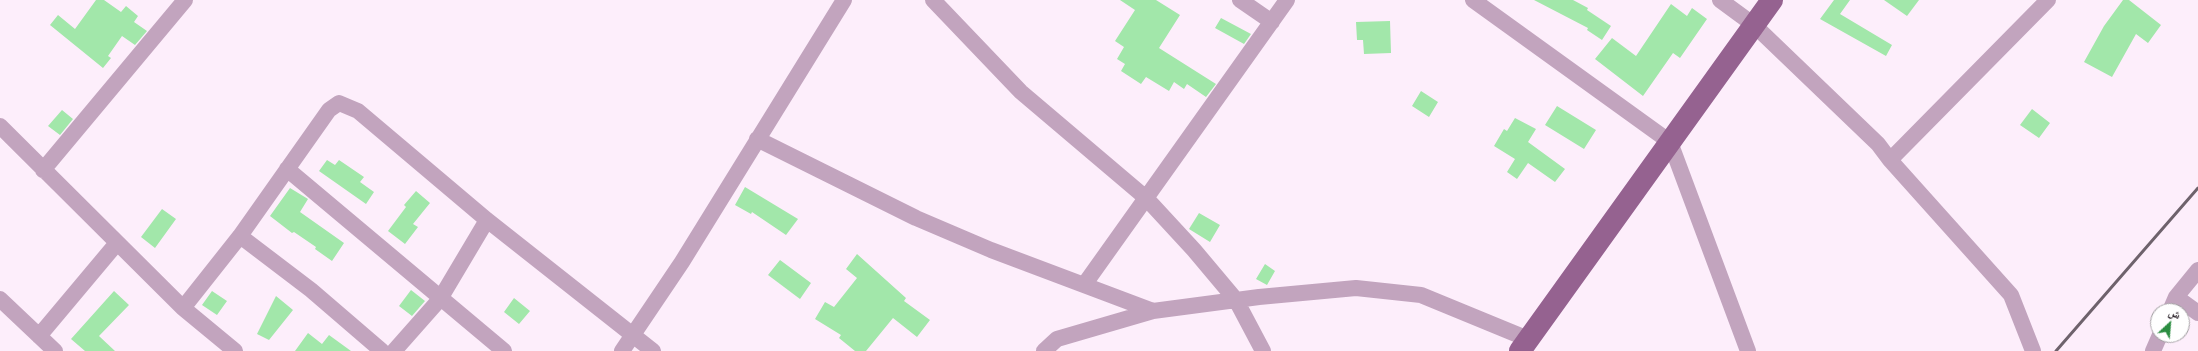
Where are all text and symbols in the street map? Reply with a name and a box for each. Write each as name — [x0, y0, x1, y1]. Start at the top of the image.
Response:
north arrow — [2150, 303, 2190, 343]
text: ش — [2167, 305, 2183, 321]

